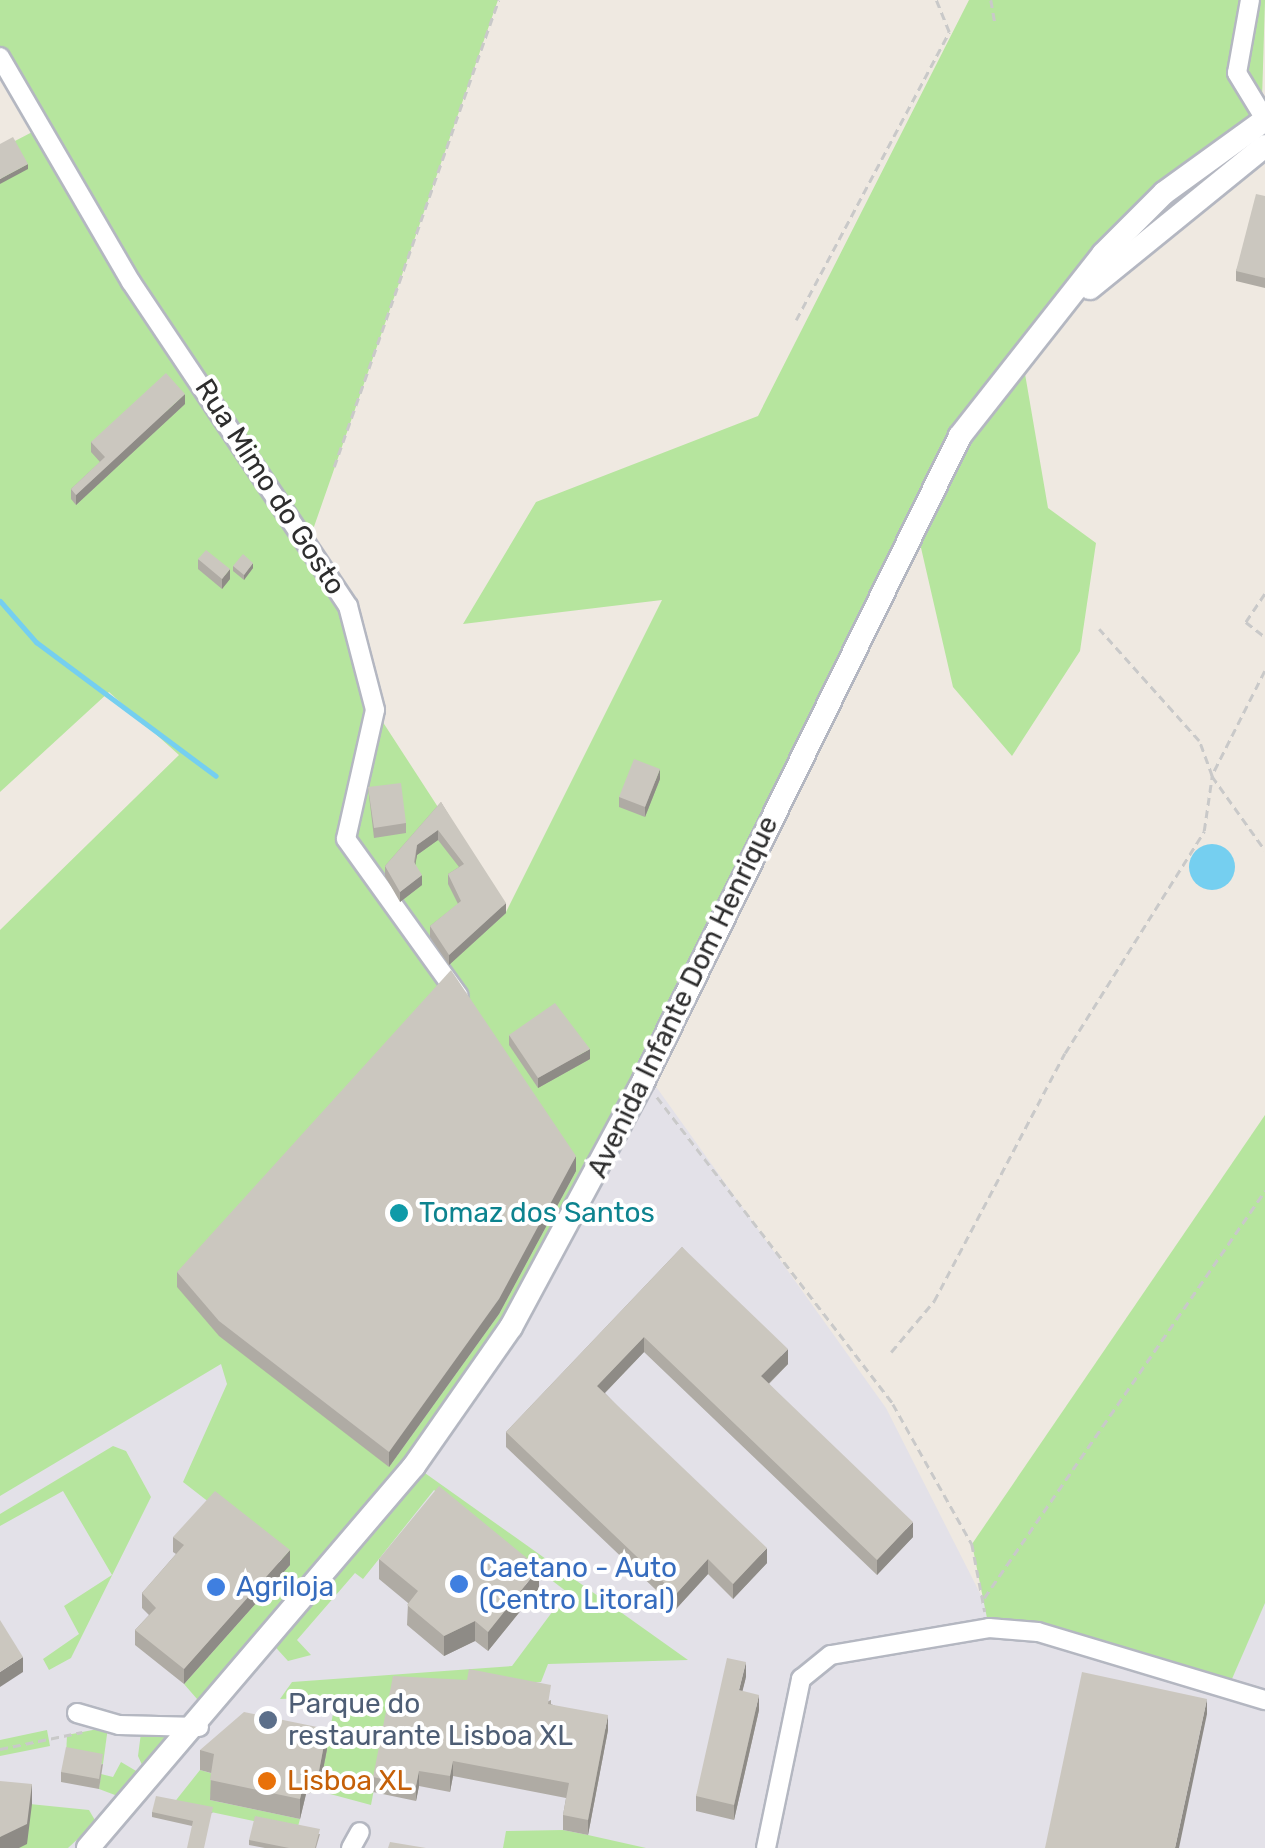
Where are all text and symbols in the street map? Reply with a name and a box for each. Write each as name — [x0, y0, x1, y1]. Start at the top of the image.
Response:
street label: Rua Mimo do Gosto — [188, 373, 352, 601]
street label: Avenida Infante Dom Henrique — [581, 811, 785, 1183]
place label: Tomaz dos Santos — [419, 1196, 655, 1230]
marker: Tomaz dos Santos — [388, 1202, 410, 1224]
place label: Caetano - Auto (Centro Litoral) — [479, 1551, 678, 1617]
place label: Agriloja — [236, 1570, 334, 1604]
marker: Caetano - Auto (Centro Litoral) — [448, 1573, 470, 1595]
marker: Agriloja — [205, 1576, 227, 1598]
place label: Parque do restaurante Lisboa XL — [288, 1687, 573, 1753]
marker: Parque do restaurante Lisboa XL — [257, 1709, 279, 1731]
place label: Lisboa XL — [287, 1764, 412, 1798]
marker: Lisboa XL — [256, 1770, 278, 1792]

